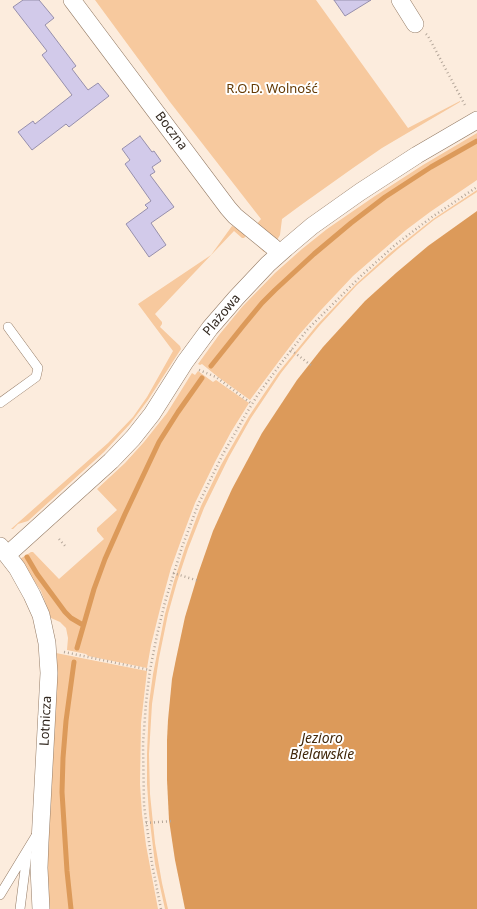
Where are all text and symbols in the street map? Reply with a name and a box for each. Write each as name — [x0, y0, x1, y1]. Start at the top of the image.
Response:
park label: R.O.D. Wolność — [226, 81, 318, 97]
street label: Boczna — [152, 109, 190, 153]
street label: Plażowa — [200, 291, 244, 339]
street label: Lotnicza — [37, 695, 55, 747]
water label: Jezioro Bielawskie — [290, 731, 354, 764]

